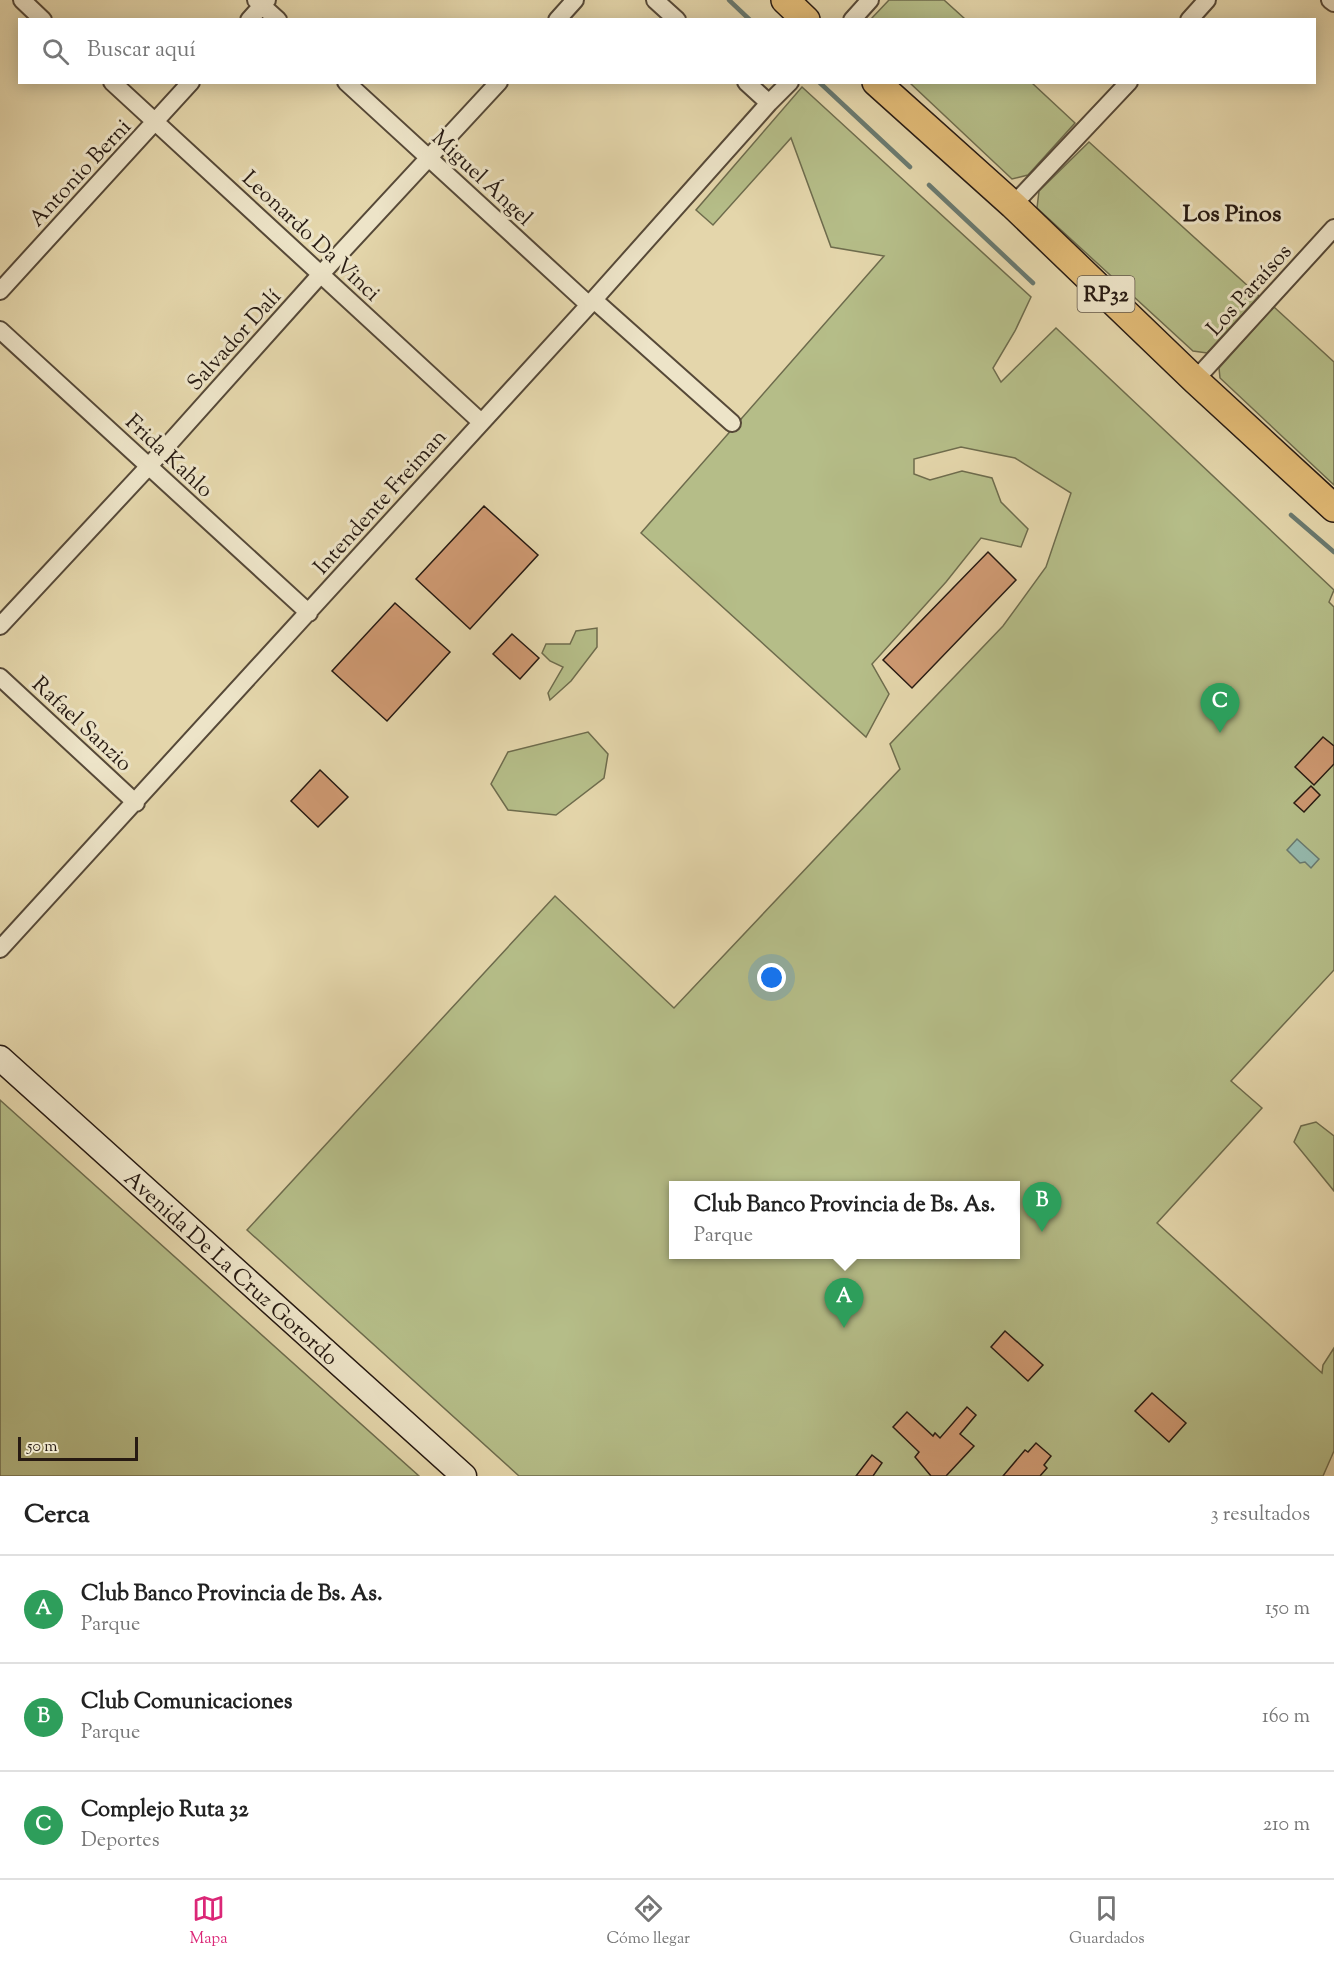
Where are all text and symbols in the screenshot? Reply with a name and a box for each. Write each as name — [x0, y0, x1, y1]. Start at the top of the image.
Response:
search box — [18, 18, 1316, 84]
icon: search — [39, 35, 72, 68]
text: Buscar aquí — [87, 35, 196, 67]
street label: Antonio Berni — [23, 113, 140, 235]
street label: Miguel Ángel — [423, 123, 539, 235]
street label: Leonardo Da Vinci — [233, 164, 387, 310]
district label: Los Pinos — [1183, 198, 1281, 232]
street label: Los Paraísos — [1200, 238, 1300, 344]
road number: RP32 — [1078, 276, 1134, 312]
street label: Salvador Dalí — [181, 283, 290, 399]
street label: Frida Kahlo — [117, 408, 219, 507]
street label: Intendente Freiman — [307, 423, 455, 583]
street label: Rafael Sanzio — [24, 670, 138, 780]
pin: C — [1200, 684, 1240, 733]
your location — [757, 963, 786, 992]
street label: Avenida De La Cruz Gorordo — [116, 1164, 344, 1374]
popup — [669, 1181, 1020, 1259]
pin: B — [1022, 1182, 1062, 1232]
text: Club Banco Provincia de Bs. As. — [694, 1190, 995, 1222]
text: Parque — [694, 1222, 753, 1251]
pin: A — [824, 1278, 864, 1328]
scale bar — [18, 1434, 138, 1462]
text: 50 m — [27, 1436, 58, 1459]
text: Cerca — [24, 1497, 90, 1534]
text: 3 resultados — [1210, 1501, 1310, 1530]
text: Club Banco Provincia de Bs. As. — [81, 1579, 383, 1611]
text: A — [35, 1595, 52, 1624]
text: 150 m — [1265, 1595, 1310, 1624]
text: Parque — [81, 1611, 140, 1640]
text: Club Comunicaciones — [81, 1687, 292, 1719]
text: B — [37, 1703, 50, 1732]
text: 160 m — [1262, 1703, 1310, 1732]
text: Parque — [81, 1719, 140, 1748]
text: Complejo Ruta 32 — [81, 1795, 248, 1827]
text: C — [35, 1811, 52, 1840]
text: 210 m — [1263, 1811, 1310, 1840]
text: Deportes — [81, 1827, 160, 1856]
tab: Mapa — [189, 1892, 228, 1951]
tab: Cómo llegar — [606, 1892, 690, 1951]
tab: Guardados — [1069, 1892, 1145, 1951]

